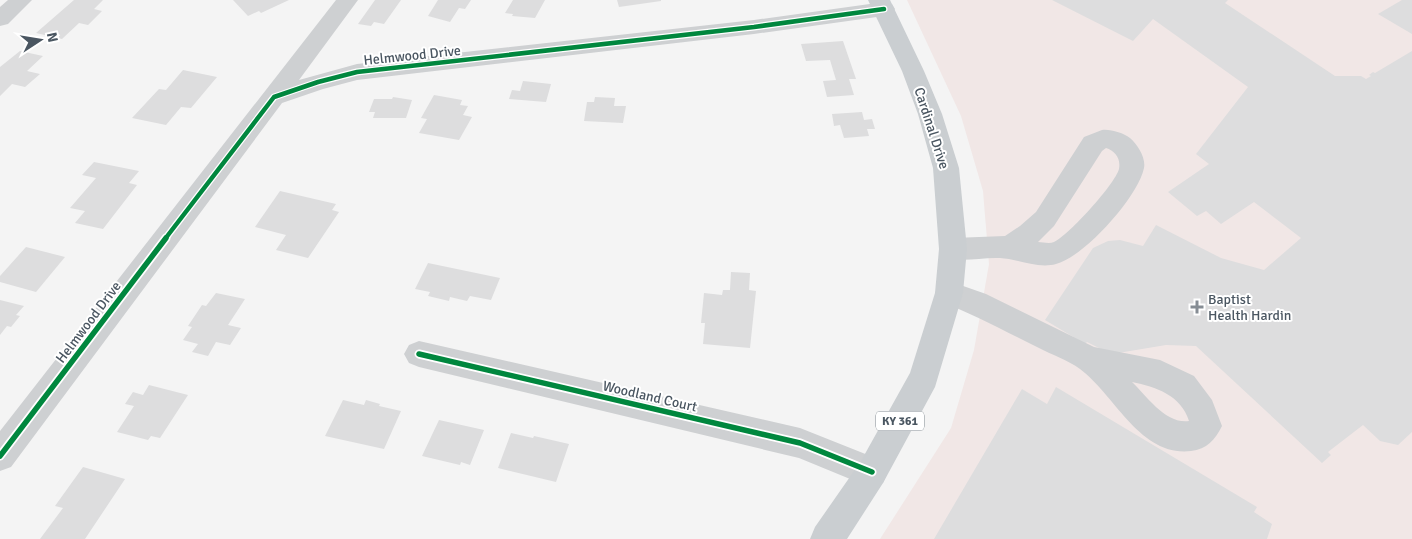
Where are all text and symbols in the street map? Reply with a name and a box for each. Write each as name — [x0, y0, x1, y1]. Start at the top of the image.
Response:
north arrow — [15, 15, 65, 65]
text: N — [43, 31, 62, 44]
street label: Helmwood Drive — [363, 42, 462, 69]
street label: Cardinal Drive — [910, 85, 953, 171]
street label: Helmwood Drive — [52, 278, 125, 366]
place label: Baptist Health Hardin — [1208, 291, 1291, 324]
marker: Baptist Health Hardin — [1190, 300, 1204, 314]
street label: Woodland Court — [601, 377, 699, 416]
road number: KY 361 — [876, 412, 924, 431]

